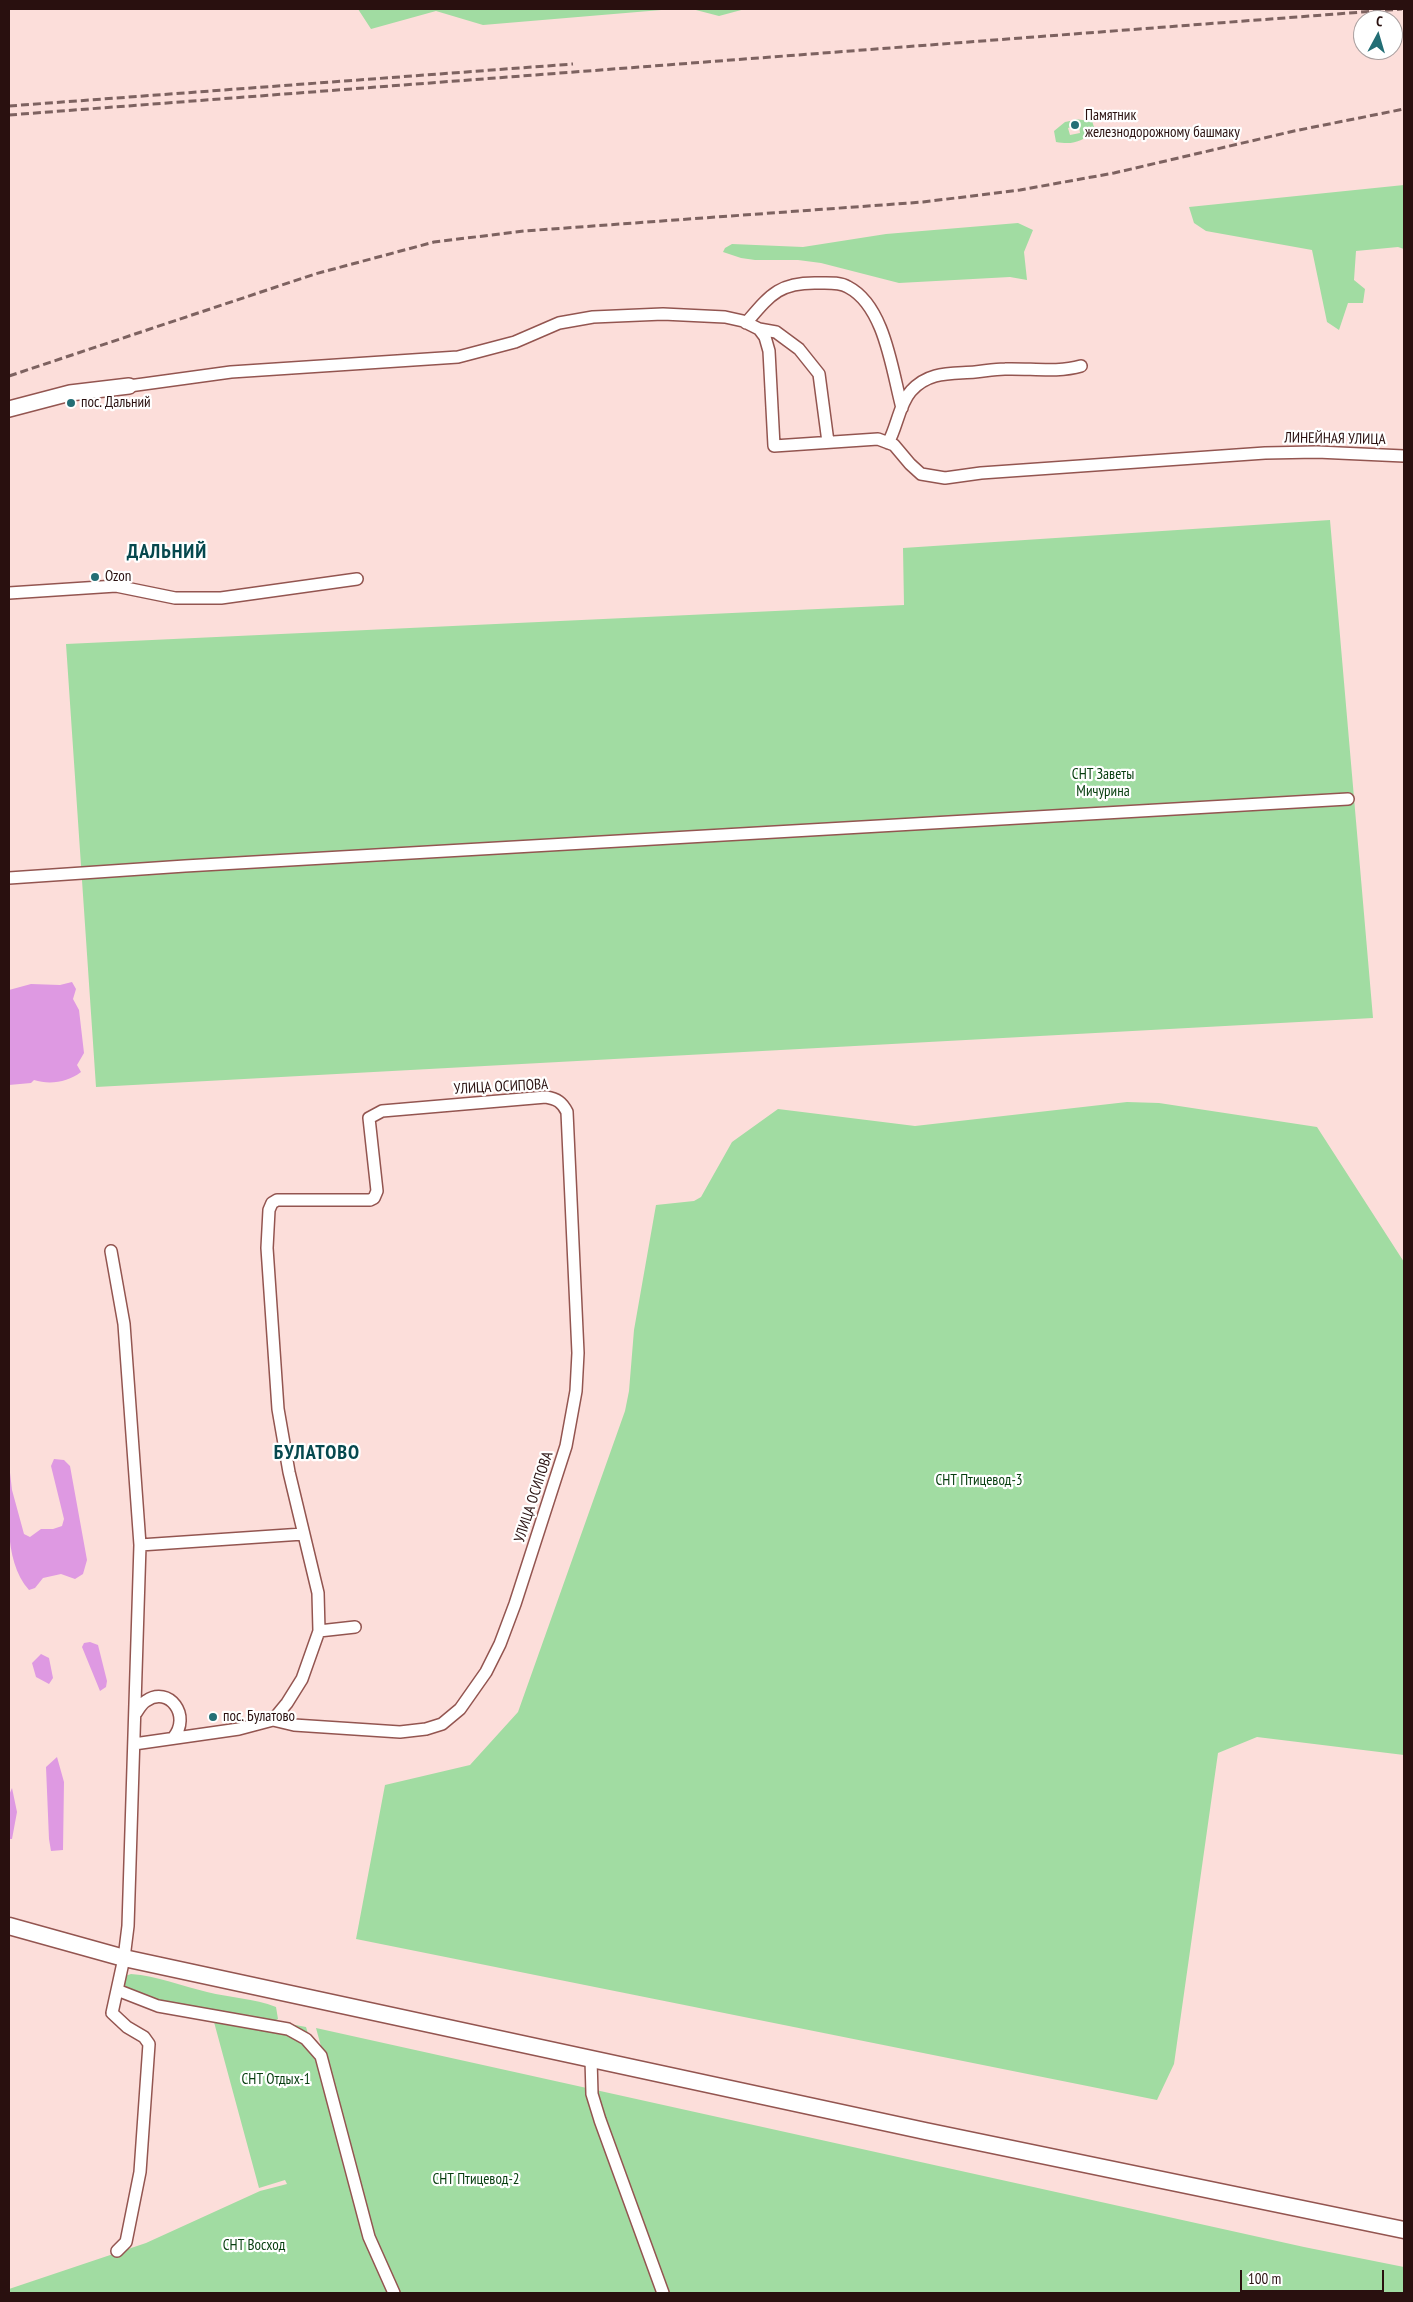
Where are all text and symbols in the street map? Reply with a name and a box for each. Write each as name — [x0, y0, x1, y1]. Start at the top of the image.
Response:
north arrow — [1353, 10, 1403, 60]
text: С — [1375, 12, 1384, 30]
place label: Памятник железнодорожному башмаку — [1085, 107, 1240, 142]
marker: Памятник железнодорожному башмаку — [1069, 119, 1081, 131]
place label: пос. Дальний — [81, 394, 151, 412]
marker: пос. Дальний — [65, 397, 77, 409]
street label: ЛИНЕЙНАЯ УЛИЦА — [1284, 429, 1386, 449]
district label: ДАЛЬНИЙ — [126, 540, 208, 564]
place label: Ozon — [105, 568, 131, 586]
marker: Ozon — [89, 571, 101, 583]
park label: СНТ Заветы Мичурина — [1072, 766, 1134, 801]
street label: УЛИЦА ОСИПОВА — [453, 1076, 549, 1098]
district label: БУЛАТОВО — [273, 1441, 361, 1465]
street label: УЛИЦА ОСИПОВА — [511, 1449, 557, 1545]
park label: СНТ Птицевод-3 — [935, 1472, 1023, 1490]
place label: пос. Булатово — [223, 1708, 295, 1726]
marker: пос. Булатово — [207, 1711, 219, 1723]
park label: СНТ Отдых-1 — [241, 2071, 311, 2089]
park label: СНТ Птицевод-2 — [432, 2171, 520, 2189]
park label: СНТ Восход — [223, 2237, 285, 2255]
scale bar — [1243, 2260, 1387, 2292]
text: 100 m — [1248, 2269, 1281, 2288]

